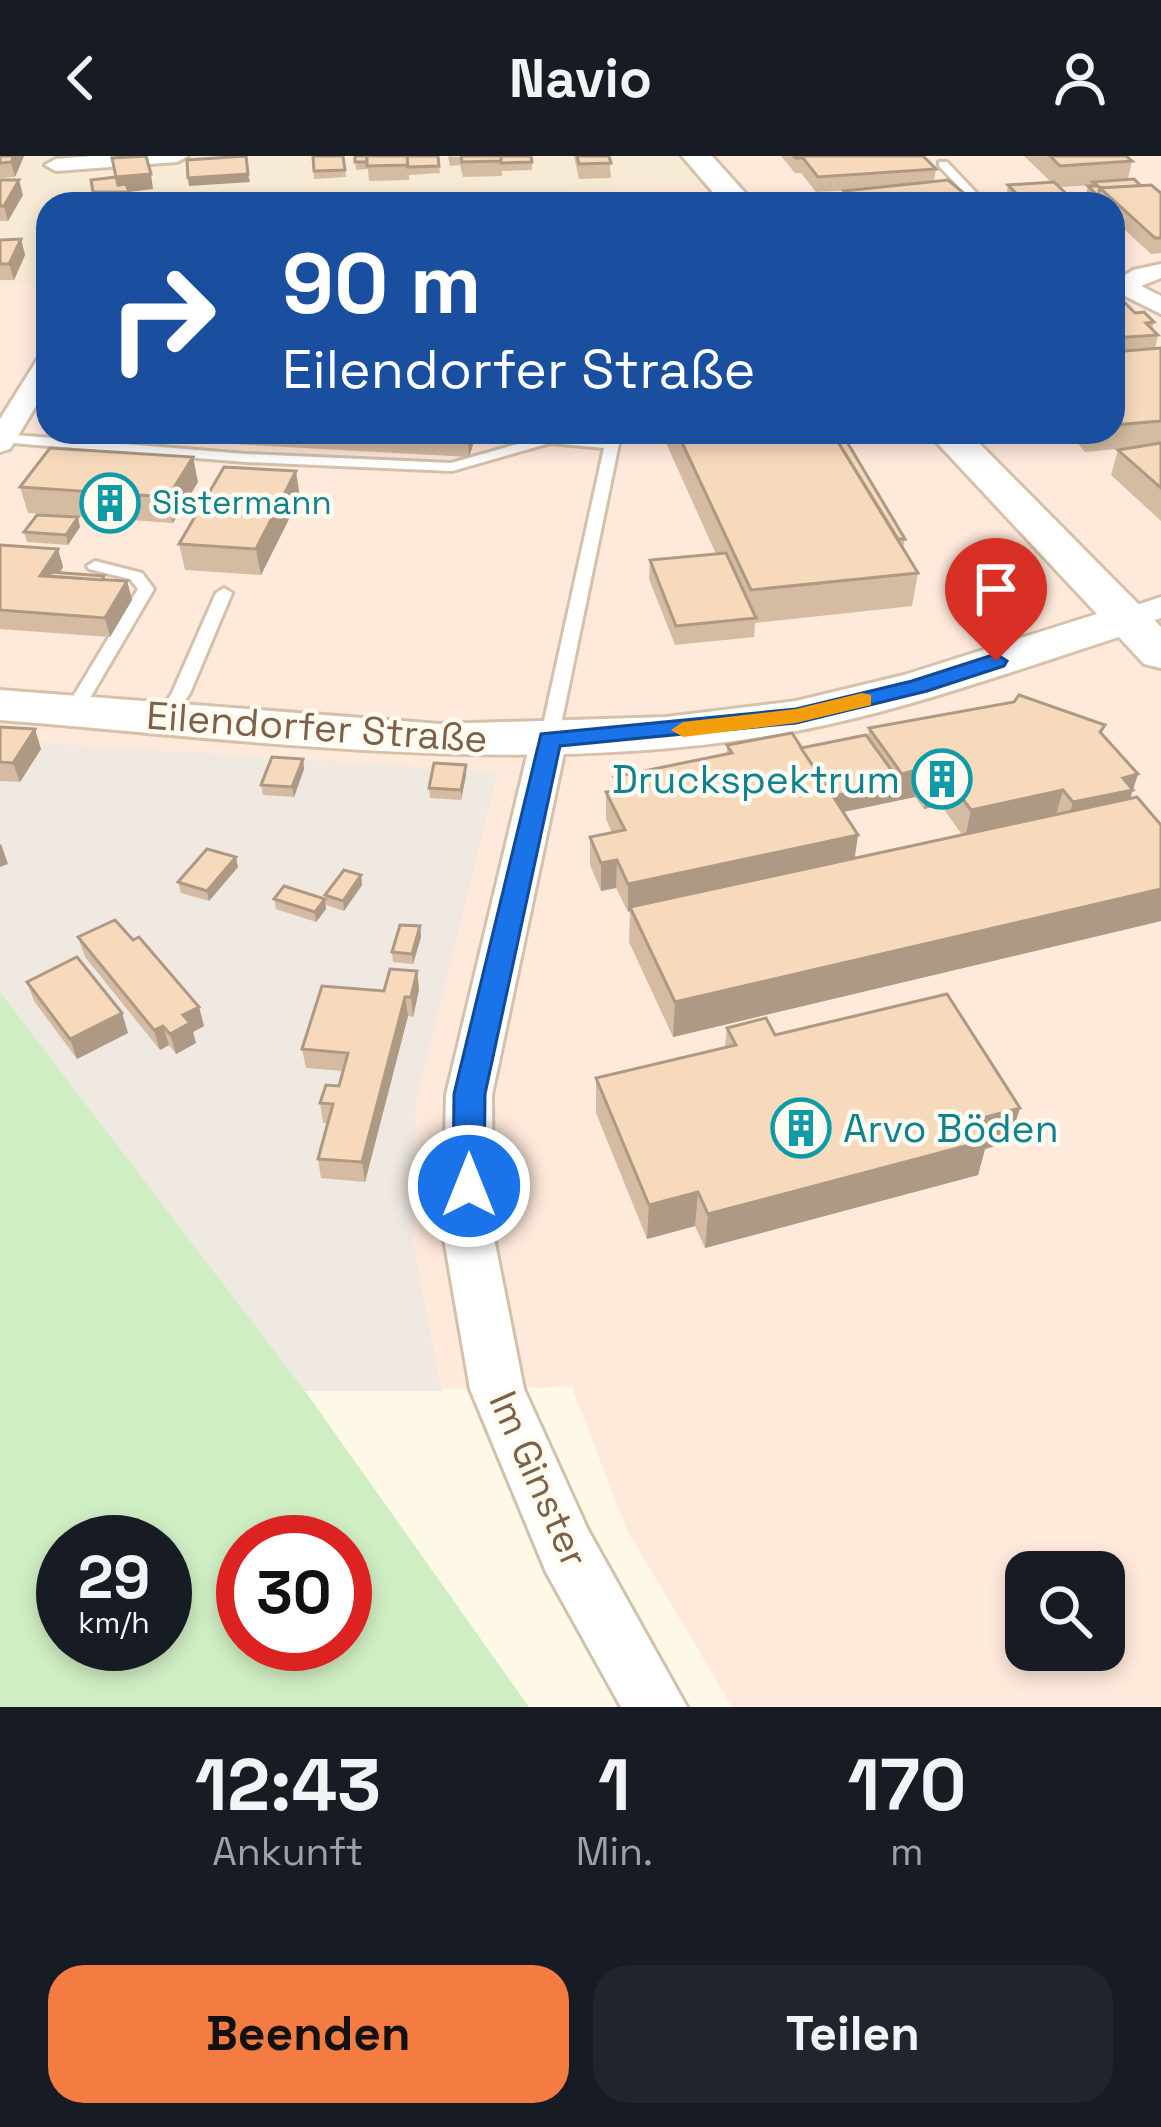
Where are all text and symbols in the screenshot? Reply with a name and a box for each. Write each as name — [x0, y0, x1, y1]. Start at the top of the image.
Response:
text: Navio — [509, 44, 652, 113]
icon: back — [48, 45, 114, 111]
icon: person — [1047, 45, 1113, 111]
text: 90 m — [282, 230, 481, 338]
icon: right — [84, 240, 240, 396]
text: Eilendorfer Straße — [282, 335, 756, 404]
building icon: Sistermann — [79, 472, 141, 534]
place label: Sistermann — [152, 482, 332, 524]
pin — [945, 538, 1047, 661]
icon: arrive — [963, 556, 1029, 622]
street label: Eilendorfer Straße — [145, 691, 489, 763]
building icon: Druckspektrum — [911, 748, 973, 810]
place label: Druckspektrum — [612, 755, 900, 804]
building icon: Arvo Böden — [770, 1097, 832, 1159]
place label: Arvo Böden — [843, 1104, 1059, 1153]
position arrow — [406, 1123, 532, 1249]
street label: Im Ginster — [479, 1383, 599, 1575]
speed limit sign: 30 — [216, 1515, 372, 1671]
text: 29 — [78, 1539, 150, 1616]
map controls — [1005, 1551, 1125, 1671]
button: search — [1005, 1551, 1125, 1671]
text: km/h — [78, 1603, 150, 1642]
text: 12:43 — [195, 1739, 381, 1831]
text: 1 — [598, 1739, 631, 1831]
text: 170 — [847, 1739, 966, 1831]
text: Ankunft — [212, 1827, 363, 1876]
text: Min. — [576, 1827, 653, 1876]
text: m — [890, 1827, 924, 1876]
button: Beenden — [48, 1965, 569, 2103]
button: Teilen — [593, 1965, 1113, 2103]

